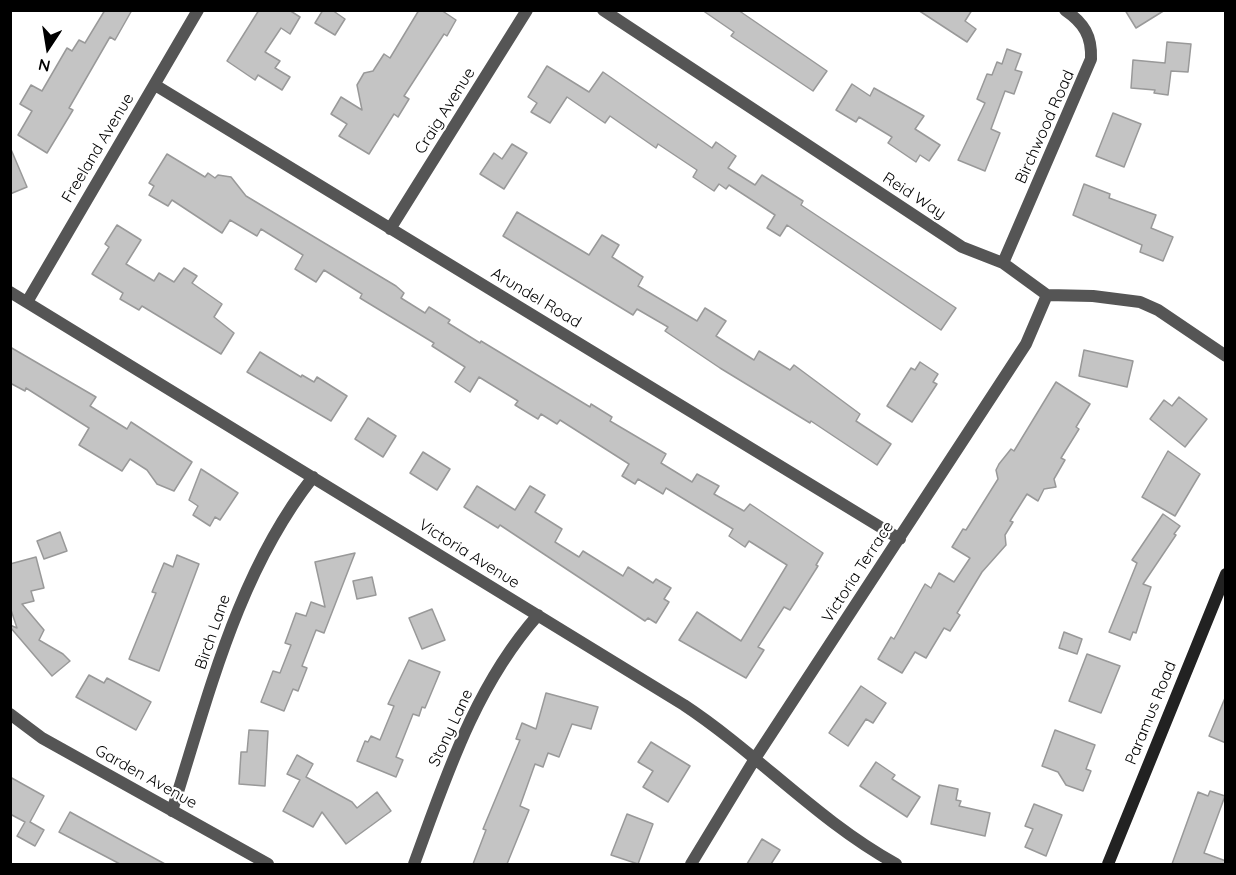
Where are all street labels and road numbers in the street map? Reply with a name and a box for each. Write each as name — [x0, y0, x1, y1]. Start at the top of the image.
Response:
street label: Craig Avenue — [411, 64, 479, 158]
street label: Birchwood Road — [1011, 67, 1079, 187]
street label: Freeland Avenue — [58, 90, 138, 206]
street label: Reid Way — [879, 169, 949, 223]
street label: Arundel Road — [488, 264, 584, 332]
street label: Victoria Avenue — [415, 515, 523, 593]
street label: Victoria Terrace — [818, 518, 898, 626]
street label: Birch Lane — [191, 592, 235, 672]
street label: Paramus Road — [1121, 658, 1181, 768]
street label: Stony Lane — [425, 686, 477, 770]
street label: Garden Avenue — [92, 741, 200, 813]

